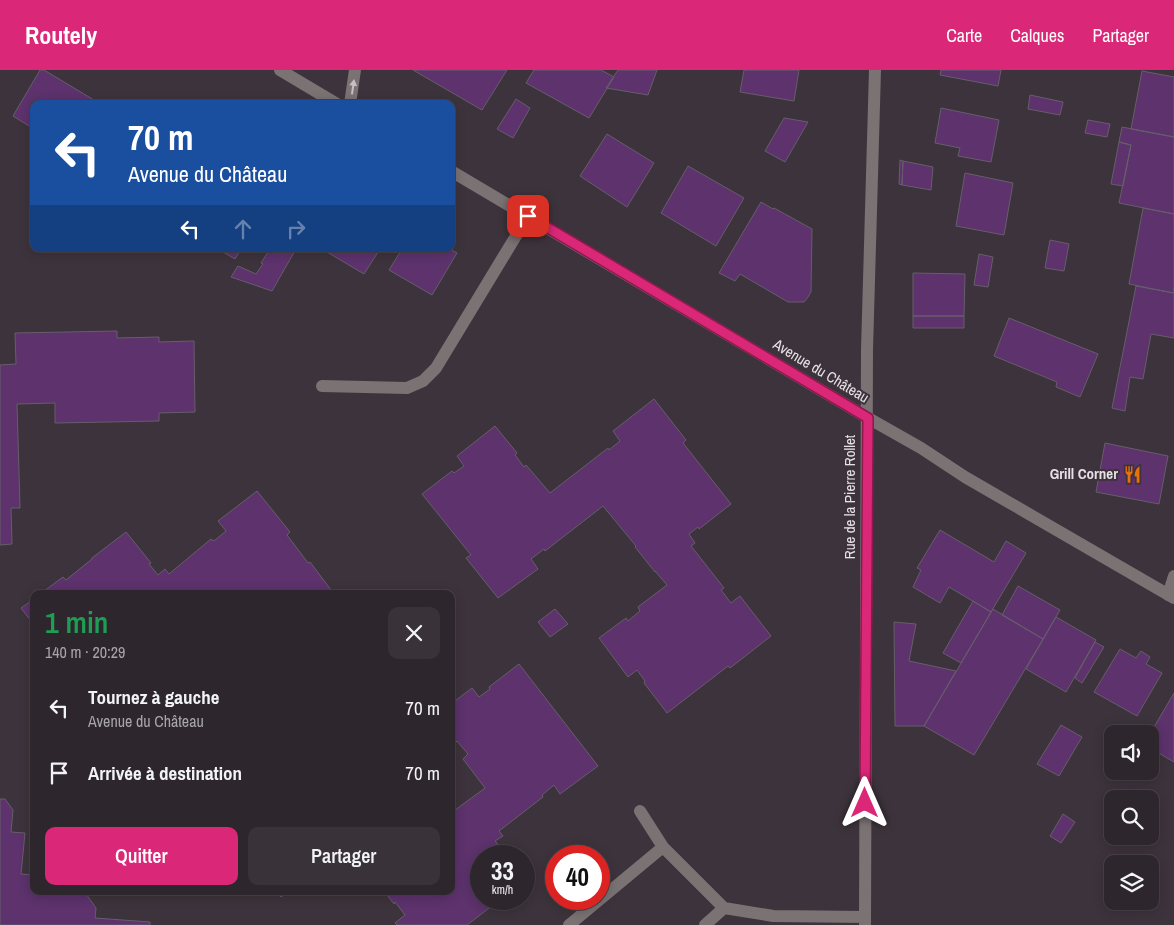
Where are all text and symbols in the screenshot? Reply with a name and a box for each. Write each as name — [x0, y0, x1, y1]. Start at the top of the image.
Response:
text: Routely — [25, 19, 97, 51]
text: Carte — [946, 23, 982, 48]
text: Calques — [1010, 23, 1064, 48]
text: Partager — [1092, 23, 1149, 48]
one-way arrow — [349, 79, 357, 95]
text: 70 m — [128, 114, 193, 161]
icon: left — [45, 120, 110, 185]
text: Avenue du Château — [128, 159, 287, 189]
pin — [507, 195, 549, 237]
icon: arrive — [514, 202, 542, 230]
icon: left — [176, 215, 204, 243]
icon: ahead — [229, 215, 257, 243]
icon: right — [282, 215, 310, 243]
street label: Avenue du Château — [768, 333, 873, 408]
street label: Rue de la Pierre Rollet — [839, 434, 860, 559]
place label: Grill Corner — [1050, 463, 1118, 484]
restaurant icon: Grill Corner — [1122, 464, 1142, 484]
text: 1 min — [45, 602, 108, 642]
button: close — [388, 607, 440, 659]
text: 140 m · 20:29 — [45, 641, 125, 663]
text: Tournez à gauche — [88, 684, 219, 710]
icon: left — [45, 694, 73, 722]
text: 70 m — [405, 695, 440, 721]
text: Avenue du Château — [88, 710, 204, 732]
map controls — [1104, 725, 1159, 910]
button: sound — [1104, 725, 1159, 780]
icon: arrive — [45, 759, 73, 787]
text: Arrivée à destination — [88, 760, 242, 786]
text: 70 m — [405, 760, 440, 786]
position arrow — [838, 776, 890, 828]
button: search — [1104, 790, 1159, 845]
button: Quitter — [45, 827, 238, 885]
button: Partager — [248, 827, 440, 885]
speed limit sign: 40 — [545, 845, 610, 910]
text: 33 — [491, 854, 514, 888]
button: layers — [1104, 855, 1159, 910]
text: km/h — [492, 882, 513, 898]

